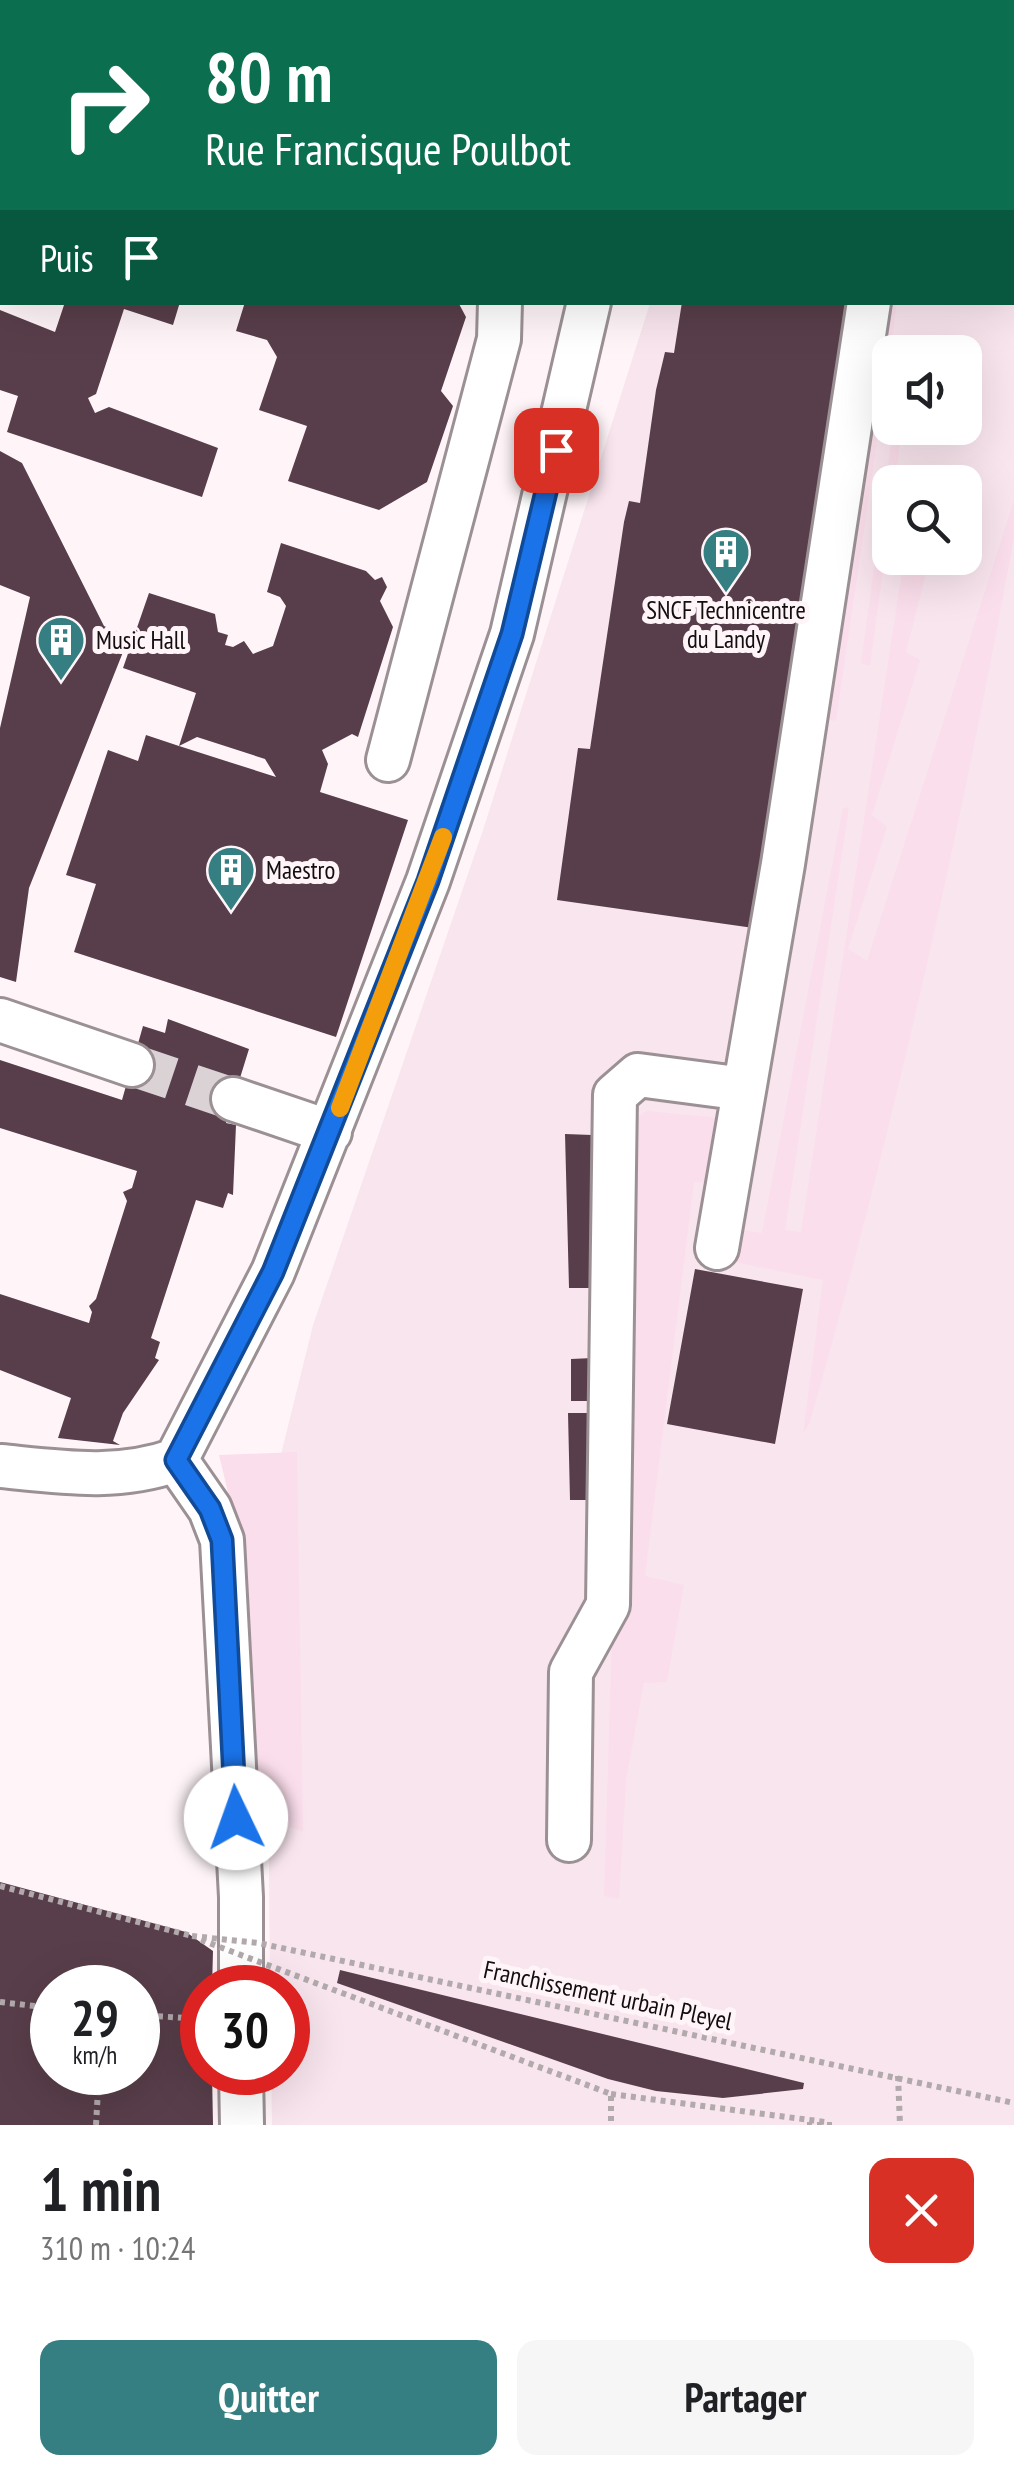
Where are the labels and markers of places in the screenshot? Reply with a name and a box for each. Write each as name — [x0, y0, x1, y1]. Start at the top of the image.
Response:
pin — [514, 408, 599, 493]
building icon: SNCF Technicentre du Landy — [700, 526, 752, 594]
place label: SNCF Technicentre du Landy — [646, 594, 806, 655]
building icon: Music Hall — [35, 614, 87, 682]
place label: Music Hall — [96, 624, 186, 656]
building icon: Maestro — [205, 844, 257, 912]
place label: Maestro — [266, 854, 335, 886]

